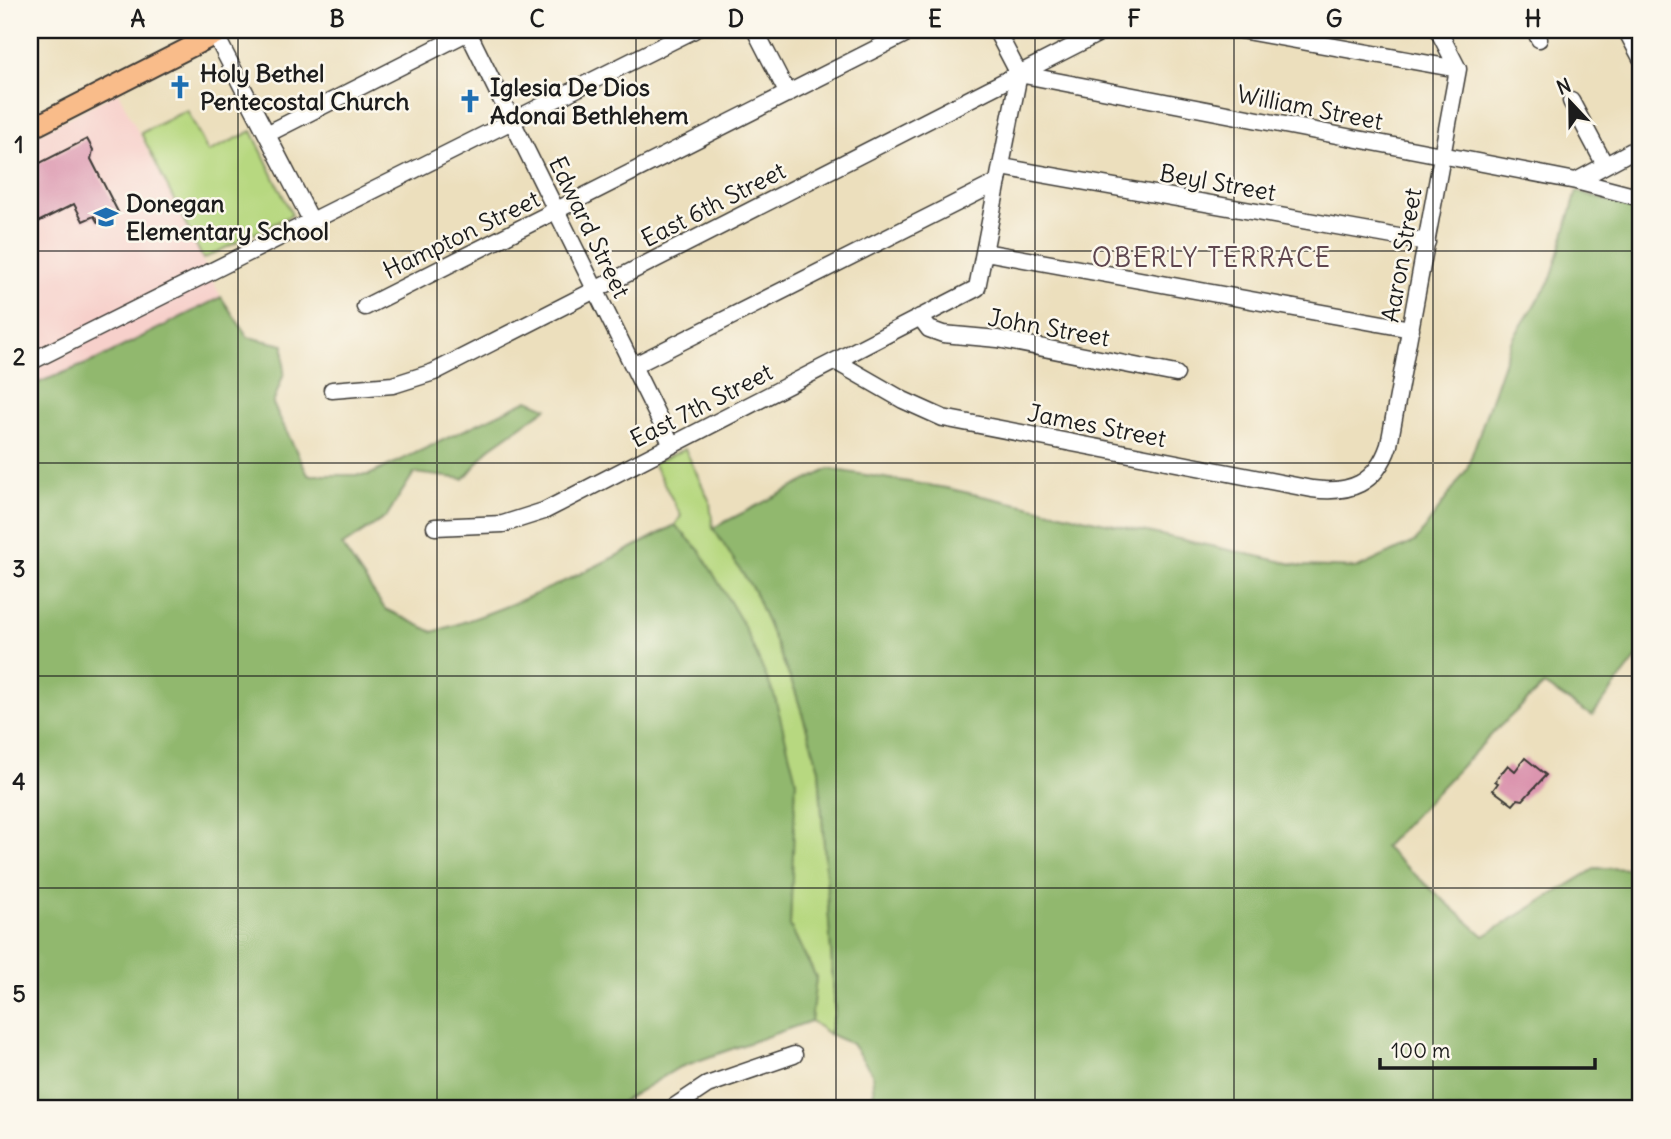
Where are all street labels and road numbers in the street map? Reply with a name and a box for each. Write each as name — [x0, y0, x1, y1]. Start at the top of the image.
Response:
street label: William Street — [1235, 78, 1385, 136]
street label: Edward Street — [543, 151, 637, 303]
street label: East 6th Street — [636, 155, 790, 253]
street label: Beyl Street — [1158, 157, 1278, 207]
street label: Hampton Street — [378, 183, 544, 285]
street label: Aaron Street — [1374, 186, 1428, 324]
street label: John Street — [986, 302, 1112, 352]
street label: East 7th Street — [625, 356, 777, 454]
street label: James Street — [1025, 397, 1169, 453]

